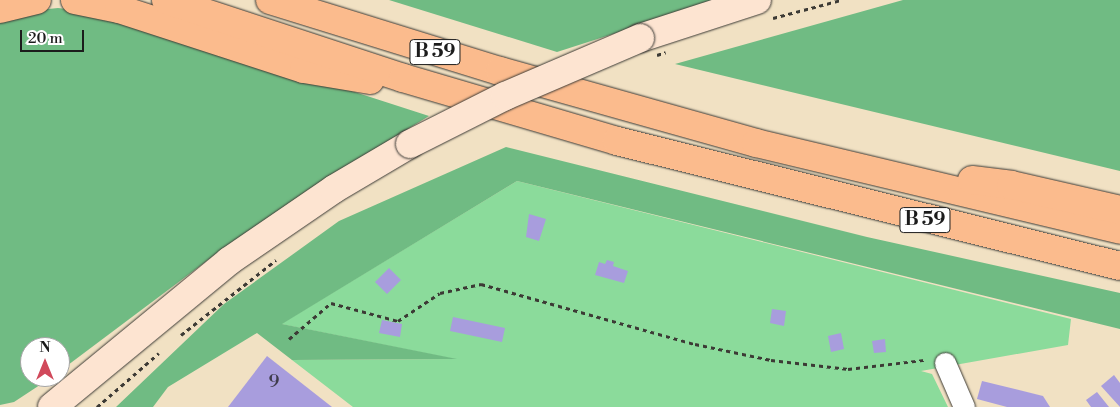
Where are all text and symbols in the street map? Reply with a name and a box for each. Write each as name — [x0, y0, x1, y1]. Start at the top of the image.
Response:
scale bar — [22, 20, 86, 52]
text: 20 m — [28, 29, 63, 48]
road number: B 59 — [409, 36, 461, 68]
road number: B 59 — [899, 204, 951, 236]
north arrow — [20, 337, 70, 387]
text: N — [39, 339, 51, 357]
house number: 9 — [269, 371, 279, 393]

